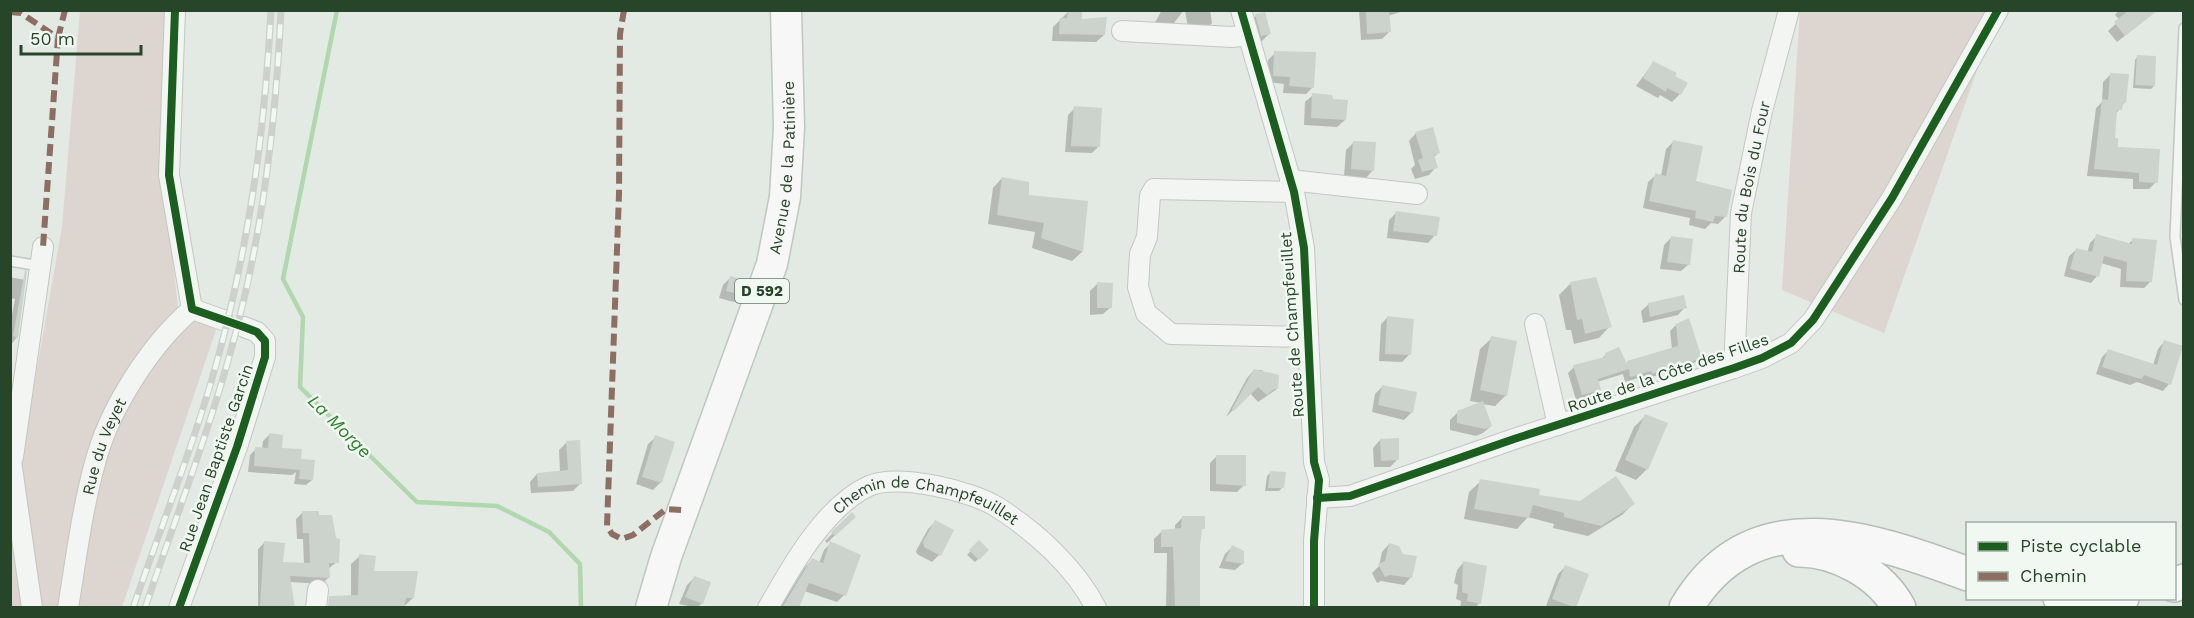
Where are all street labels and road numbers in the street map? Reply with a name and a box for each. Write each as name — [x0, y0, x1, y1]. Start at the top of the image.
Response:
street label: Avenue de la Patinière — [765, 81, 799, 256]
street label: Route du Bois du Four — [1729, 98, 1774, 274]
street label: Route de Champfeuillet — [1276, 231, 1308, 418]
road number: D 592 — [735, 279, 789, 303]
street label: Route de la Côte des Filles — [1565, 330, 1771, 416]
street label: Rue Jean Baptiste Garcin — [175, 362, 257, 554]
street label: Rue du Veyet — [78, 394, 130, 497]
street label: Chemin de Champfeuillet — [826, 507, 1026, 537]

